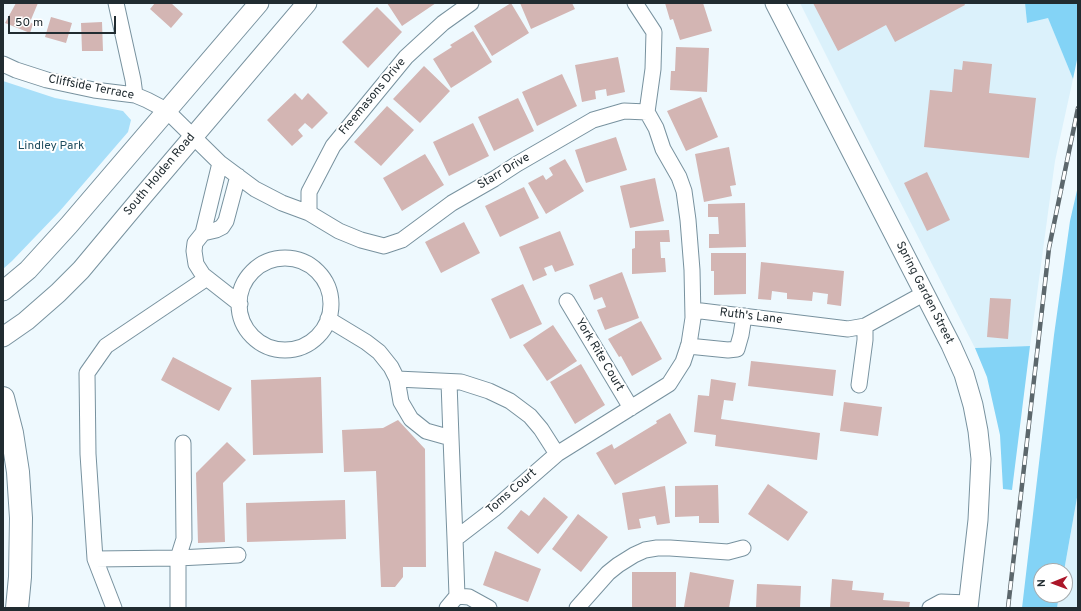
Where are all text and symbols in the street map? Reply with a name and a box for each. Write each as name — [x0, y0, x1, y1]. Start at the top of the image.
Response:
scale bar — [10, 8, 118, 34]
text: 50 m — [15, 15, 43, 31]
street label: Freemasons Drive — [337, 56, 409, 138]
street label: Cliffside Terrace — [47, 73, 135, 103]
street label: South Holden Road — [121, 131, 199, 219]
park label: Lindley Park — [18, 140, 84, 154]
street label: Starr Drive — [475, 151, 533, 193]
street label: Spring Garden Street — [892, 239, 956, 347]
street label: Ruth's Lane — [719, 306, 783, 328]
street label: York Rite Court — [572, 316, 626, 394]
street label: Toms Court — [484, 466, 540, 518]
north arrow — [1033, 563, 1073, 603]
text: N — [1035, 579, 1049, 587]

